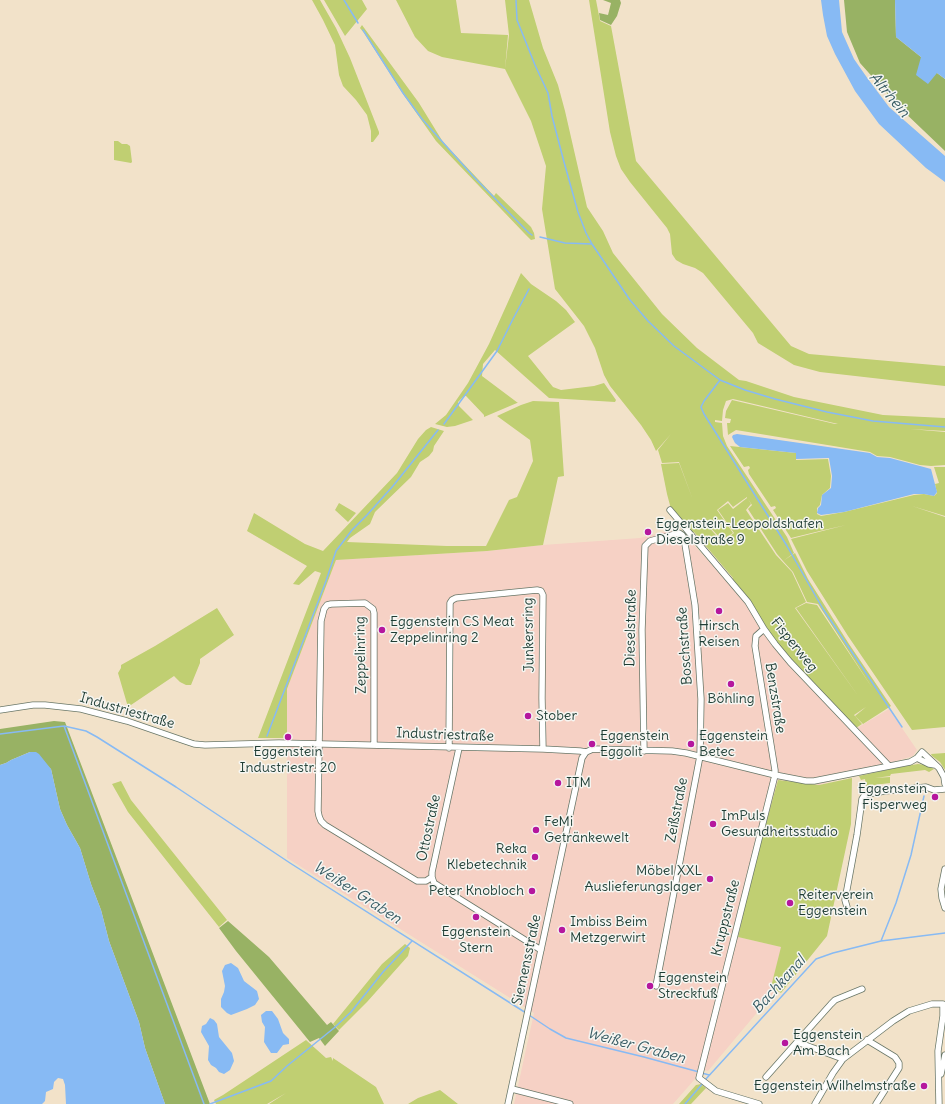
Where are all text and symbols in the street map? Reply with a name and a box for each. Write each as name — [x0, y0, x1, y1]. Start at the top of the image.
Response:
water label: Altrhein — [865, 69, 913, 121]
place label: Eggenstein-Leopoldshafen Dieselstraße 9 — [656, 516, 823, 548]
marker: Eggenstein-Leopoldshafen Dieselstraße 9 — [643, 527, 653, 537]
street label: Dieselstraße — [622, 589, 640, 667]
street label: Junkersring — [520, 597, 538, 673]
street label: Boschstraße — [674, 606, 696, 686]
marker: Hirsch Reisen — [714, 606, 724, 616]
place label: Eggenstein CS Meat Zeppelinring 2 — [390, 614, 514, 646]
street label: Fisperweg — [767, 614, 821, 676]
street label: Zeppelinring — [352, 616, 370, 694]
place label: Hirsch Reisen — [698, 618, 740, 650]
marker: Eggenstein CS Meat Zeppelinring 2 — [377, 625, 387, 635]
street label: Benzstraße — [761, 661, 789, 735]
marker: Böhling — [726, 679, 736, 689]
street label: Industriestraße — [78, 689, 176, 733]
place label: Böhling — [707, 691, 755, 707]
place label: Stober — [536, 708, 577, 724]
marker: Stober — [523, 711, 533, 721]
street label: Industriestraße — [396, 725, 494, 745]
place label: Eggenstein Eggolit — [600, 728, 669, 760]
place label: Eggenstein Betec — [699, 728, 768, 760]
marker: Eggenstein Industriestr. 20 — [283, 732, 293, 742]
marker: Eggenstein Eggolit — [587, 739, 597, 749]
marker: Eggenstein Betec — [686, 739, 696, 749]
place label: Eggenstein Industriestr. 20 — [239, 744, 337, 776]
place label: ITM — [566, 775, 591, 791]
street label: Zeißstraße — [663, 776, 691, 844]
marker: ITM — [553, 778, 563, 788]
place label: Eggenstein Fisperweg — [858, 781, 927, 814]
marker: Eggenstein Fisperweg — [930, 792, 940, 802]
street label: Ottostraße — [414, 793, 444, 863]
place label: ImPuls Gesundheitsstudio — [721, 808, 838, 840]
place label: FeMi Getränkewelt — [544, 814, 629, 846]
marker: ImPuls Gesundheitsstudio — [708, 819, 718, 829]
marker: FeMi Getränkewelt — [531, 825, 541, 835]
place label: Reka Klebetechnik — [447, 841, 527, 874]
marker: Reka Klebetechnik — [530, 852, 540, 862]
water label: Weißer Graben — [310, 858, 404, 928]
place label: Möbel XXL Auslieferungslager — [585, 863, 702, 896]
marker: Möbel XXL Auslieferungslager — [705, 874, 715, 884]
street label: Kruppstraße — [708, 878, 744, 958]
place label: Peter Knobloch — [429, 883, 524, 899]
marker: Peter Knobloch — [527, 886, 537, 896]
place label: Reiterverein Eggenstein — [798, 887, 874, 920]
marker: Reiterverein Eggenstein — [785, 898, 795, 908]
marker: Eggenstein Stern — [471, 912, 481, 922]
street label: Siemensstraße — [509, 913, 545, 1007]
place label: Imbiss Beim Metzgerwirt — [570, 914, 647, 946]
place label: Eggenstein Stern — [441, 924, 511, 956]
marker: Imbiss Beim Metzgerwirt — [557, 925, 567, 935]
water label: Bachkanal — [748, 952, 810, 1018]
place label: Eggenstein Streckfuß — [658, 970, 727, 1002]
marker: Eggenstein Streckfuß — [645, 981, 655, 991]
water label: Weißer Graben — [585, 1024, 687, 1068]
place label: Eggenstein Am Bach — [793, 1027, 862, 1060]
marker: Eggenstein Am Bach — [780, 1038, 790, 1048]
place label: Eggenstein Wilhelmstraße — [754, 1078, 916, 1094]
marker: Eggenstein Wilhelmstraße — [919, 1081, 929, 1091]

